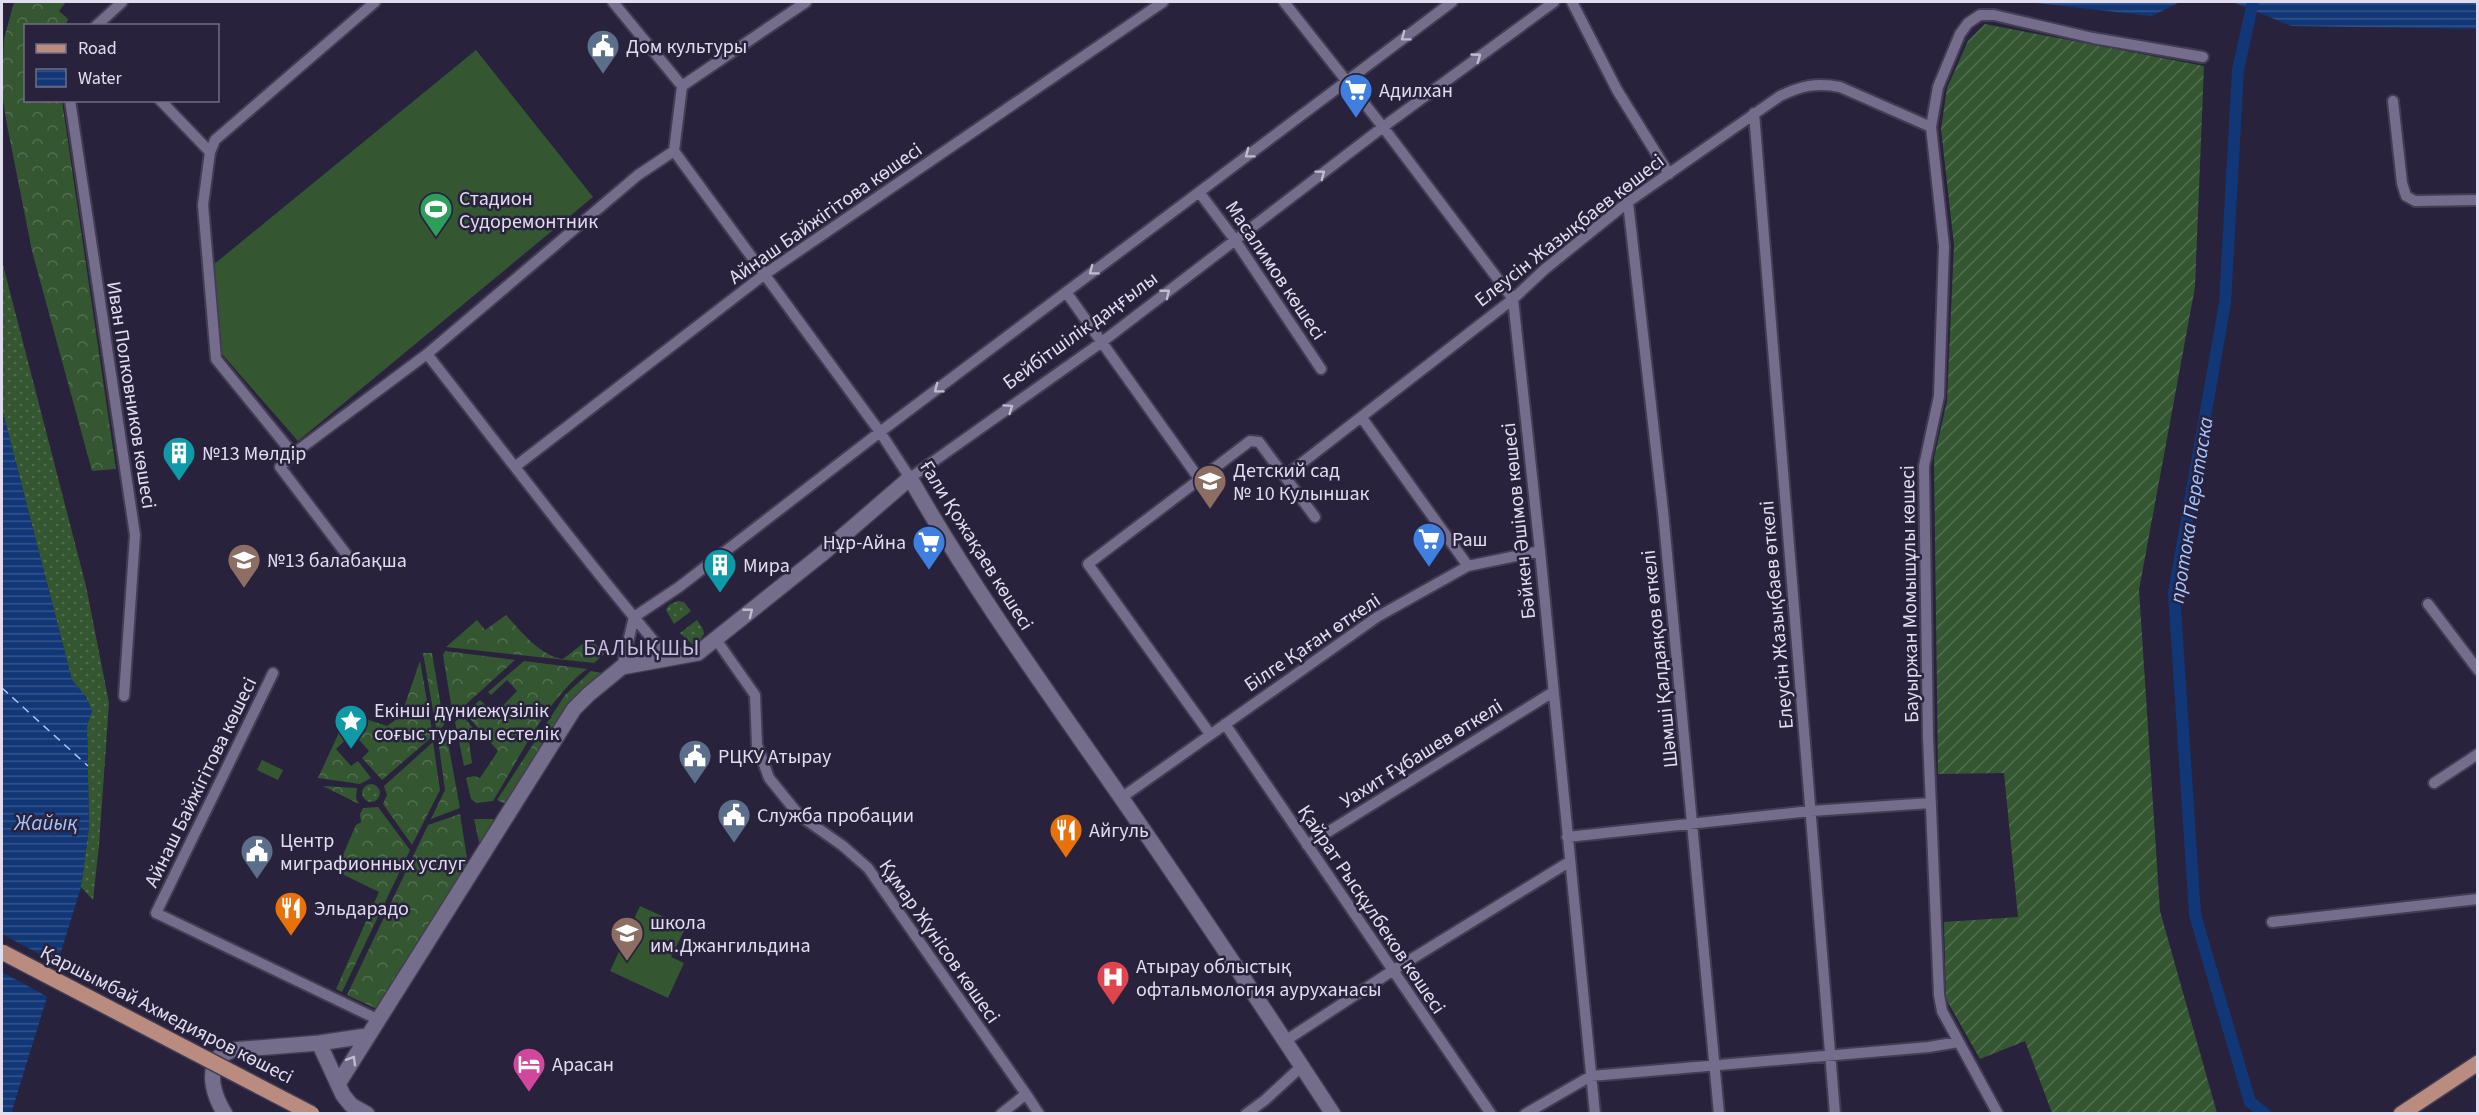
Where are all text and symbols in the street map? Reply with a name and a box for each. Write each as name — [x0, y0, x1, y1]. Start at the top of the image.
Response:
legend — [24, 24, 219, 102]
public building icon: Дом культуры — [585, 28, 621, 75]
one-way arrow — [1401, 29, 1412, 40]
place label: Дом культуры — [626, 33, 747, 61]
text: Road — [78, 36, 117, 61]
one-way arrow — [1471, 54, 1482, 65]
text: Water — [78, 66, 122, 91]
supermarket icon: Адилхан — [1338, 72, 1374, 119]
place label: Адилхан — [1379, 77, 1453, 105]
street label: Айнаш Байжігітова көшесі — [723, 136, 928, 291]
one-way arrow — [1245, 147, 1256, 158]
street label: Елеусін Жазықбаев көшесі — [1469, 148, 1670, 314]
one-way arrow — [1314, 170, 1325, 181]
place label: Стадион Судоремонтник — [459, 185, 598, 236]
sports icon: Стадион Судоремонтник — [418, 191, 454, 238]
street label: Масалимов көшесі — [1218, 195, 1332, 346]
one-way arrow — [1089, 264, 1100, 275]
street label: Бейбітшілік даңғылы — [997, 265, 1164, 397]
street label: Иван Полковников көшесі — [99, 279, 163, 511]
one-way arrow — [1160, 289, 1171, 300]
one-way arrow — [933, 381, 944, 392]
one-way arrow — [1002, 404, 1013, 415]
water label: протока Перетаска — [2161, 415, 2221, 605]
street label: Бәйкен Әшімов көшесі — [1495, 421, 1543, 621]
building icon: №13 Мөлдiр — [161, 435, 197, 482]
place label: №13 Мөлдiр — [202, 440, 306, 468]
street label: Ғали Қожақаев көшесі — [912, 455, 1040, 636]
place label: Детский сад № 10 Кулыншак — [1233, 457, 1370, 508]
school or university icon: Детский сад № 10 Кулыншак — [1192, 463, 1228, 510]
street label: Бауыржан Момышұлы көшесі — [1894, 465, 1926, 723]
street label: Елеусін Жазықбаев өткелі — [1753, 499, 1801, 730]
supermarket icon: Раш — [1411, 521, 1447, 568]
supermarket icon: Нұр-Айна — [911, 524, 947, 571]
place label: Раш — [1452, 526, 1488, 554]
place label: Нұр-Айна — [823, 529, 906, 557]
school or university icon: №13 балабақша — [226, 542, 262, 589]
place label: №13 балабақша — [267, 547, 407, 575]
building icon: Мира — [702, 547, 738, 594]
street label: Шәмші Қалдаяқов өткелі — [1635, 549, 1685, 769]
place label: Мира — [743, 552, 790, 580]
street label: Білге Қаған өткелі — [1239, 587, 1386, 699]
one-way arrow — [742, 609, 753, 620]
district label: БАЛЫҚШЫ — [583, 632, 701, 664]
street label: Айнаш Байжігітова көшесі — [138, 673, 264, 892]
street label: Уахит Ғұбашев өткелі — [1335, 693, 1508, 815]
place label: Екінші дүниежүзілік соғыс туралы естелік — [374, 697, 560, 748]
place icon: Екінші дүниежүзілік соғыс туралы естелік — [333, 703, 369, 750]
public building icon: РЦКУ Атырау — [677, 738, 713, 785]
place label: РЦКУ Атырау — [718, 743, 832, 771]
public building icon: Служба пробации — [716, 797, 752, 844]
street label: Қайрат Рысқұлбеков көшесі — [1290, 799, 1452, 1020]
place label: Служба пробации — [757, 802, 914, 830]
water label: Жайық — [13, 808, 78, 838]
restaurant icon: Айгуль — [1048, 812, 1084, 859]
place label: Айгуль — [1089, 817, 1149, 845]
place label: Центр миграфионных услуг — [280, 827, 466, 878]
public building icon: Центр миграфионных услуг — [239, 833, 275, 880]
street label: Құмар Жүнісов көшесі — [872, 854, 1006, 1029]
restaurant icon: Эльдарадо — [273, 890, 309, 937]
place label: Эльдарадо — [314, 895, 409, 923]
place label: школа им.Джангильдина — [650, 909, 811, 960]
school or university icon: школа им.Джангильдина — [609, 915, 645, 962]
street label: Қаршымбай Ахмедияров көшесі — [35, 939, 298, 1091]
place label: Атырау облыстық офтальмология ауруханасы — [1136, 953, 1381, 1004]
hospital icon: Атырау облыстық офтальмология ауруханасы — [1095, 959, 1131, 1006]
hotel icon: Арасан — [511, 1046, 547, 1093]
place label: Арасан — [552, 1051, 614, 1079]
one-way arrow — [344, 1056, 356, 1066]

